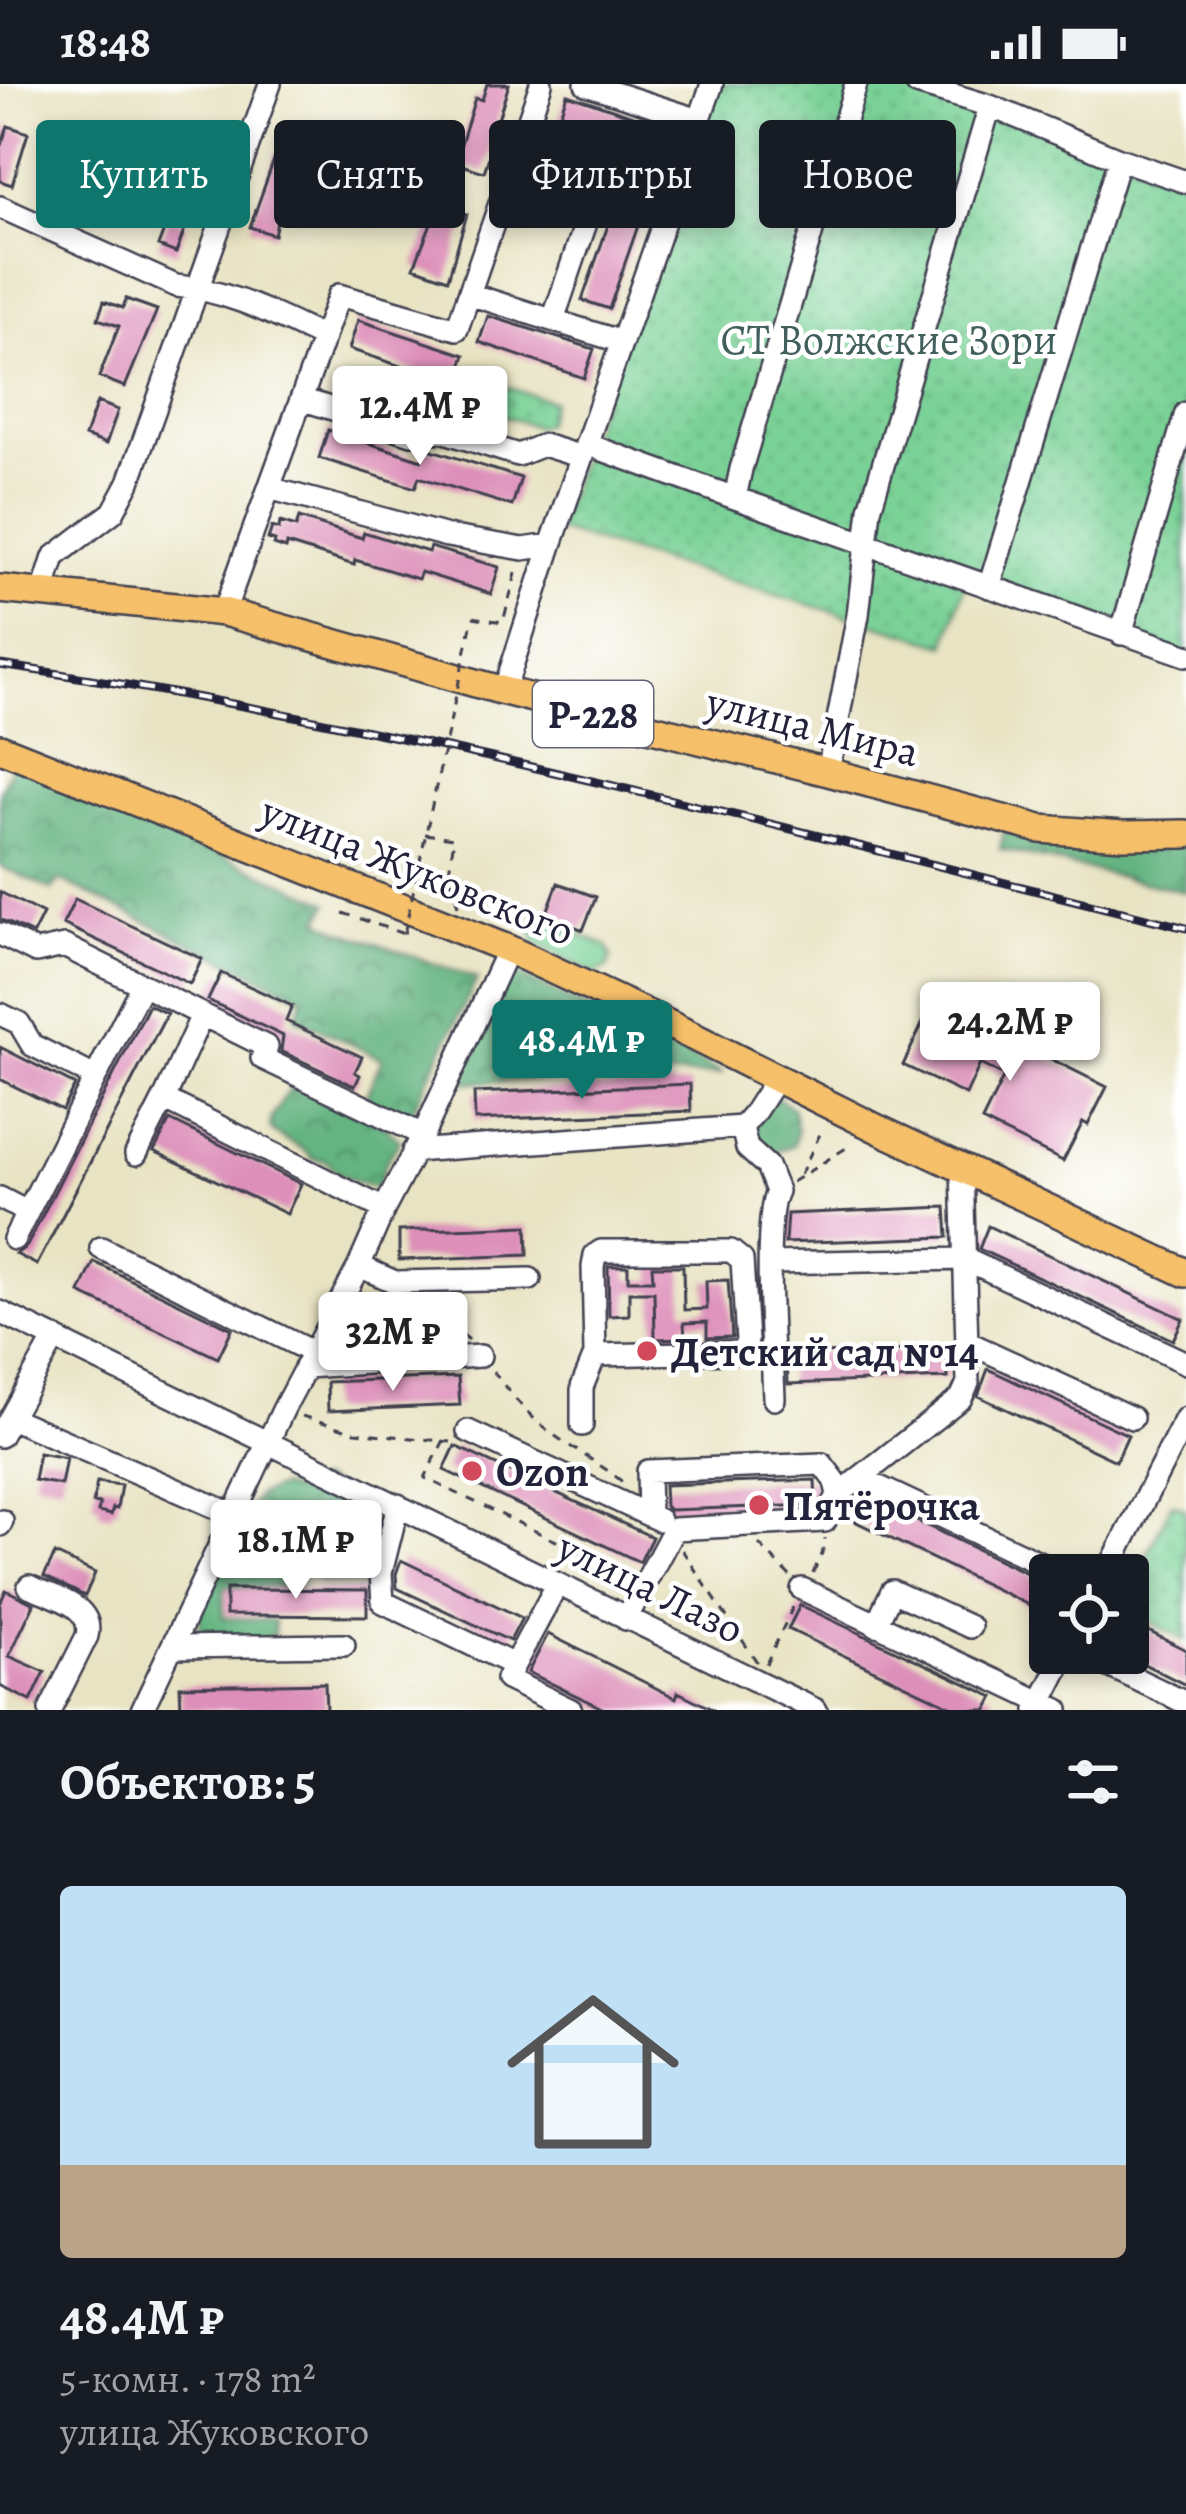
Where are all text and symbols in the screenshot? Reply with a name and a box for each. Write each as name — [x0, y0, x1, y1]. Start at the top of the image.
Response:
text: 18:48 — [60, 11, 151, 73]
chip: Купить — [36, 120, 250, 228]
chip: Снять — [274, 120, 465, 228]
chip: Фильтры — [489, 120, 735, 228]
chip: Новое — [759, 120, 956, 228]
park label: СТ Волжские Зори — [721, 311, 1057, 368]
pin: 12.4M ₽ — [309, 366, 531, 468]
text: 12.4M ₽ — [359, 378, 481, 431]
street label: улица Мира — [700, 672, 926, 781]
road number: Р-228 — [533, 681, 653, 747]
street label: улица Жуковского — [252, 781, 583, 959]
pin: 24.2M ₽ — [899, 982, 1121, 1084]
text: 24.2M ₽ — [947, 994, 1073, 1047]
pin: 48.4M ₽ — [471, 1000, 693, 1102]
text: 48.4M ₽ — [519, 1012, 645, 1065]
pin: 32M ₽ — [309, 1292, 477, 1394]
text: 32M ₽ — [345, 1304, 441, 1357]
place label: Детский сад №14 — [671, 1323, 979, 1380]
marker: Детский сад №14 — [634, 1338, 660, 1364]
place label: Ozon — [496, 1443, 589, 1500]
marker: Ozon — [459, 1458, 485, 1484]
place label: Пятёрочка — [783, 1477, 980, 1534]
marker: Пятёрочка — [746, 1492, 772, 1518]
pin: 18.1M ₽ — [185, 1500, 407, 1602]
text: 18.1M ₽ — [238, 1512, 354, 1565]
street label: улица Лазо — [547, 1517, 753, 1657]
map controls — [1029, 1554, 1149, 1674]
button: locate — [1029, 1554, 1149, 1674]
text: Объектов: 5 — [60, 1747, 316, 1817]
icon: filters — [1060, 1749, 1126, 1815]
icon: home — [485, 1964, 701, 2180]
text: 48.4M ₽ — [60, 2282, 224, 2352]
text: 5-комн. · 178 m² — [60, 2352, 316, 2405]
text: улица Жуковского — [60, 2405, 369, 2458]

